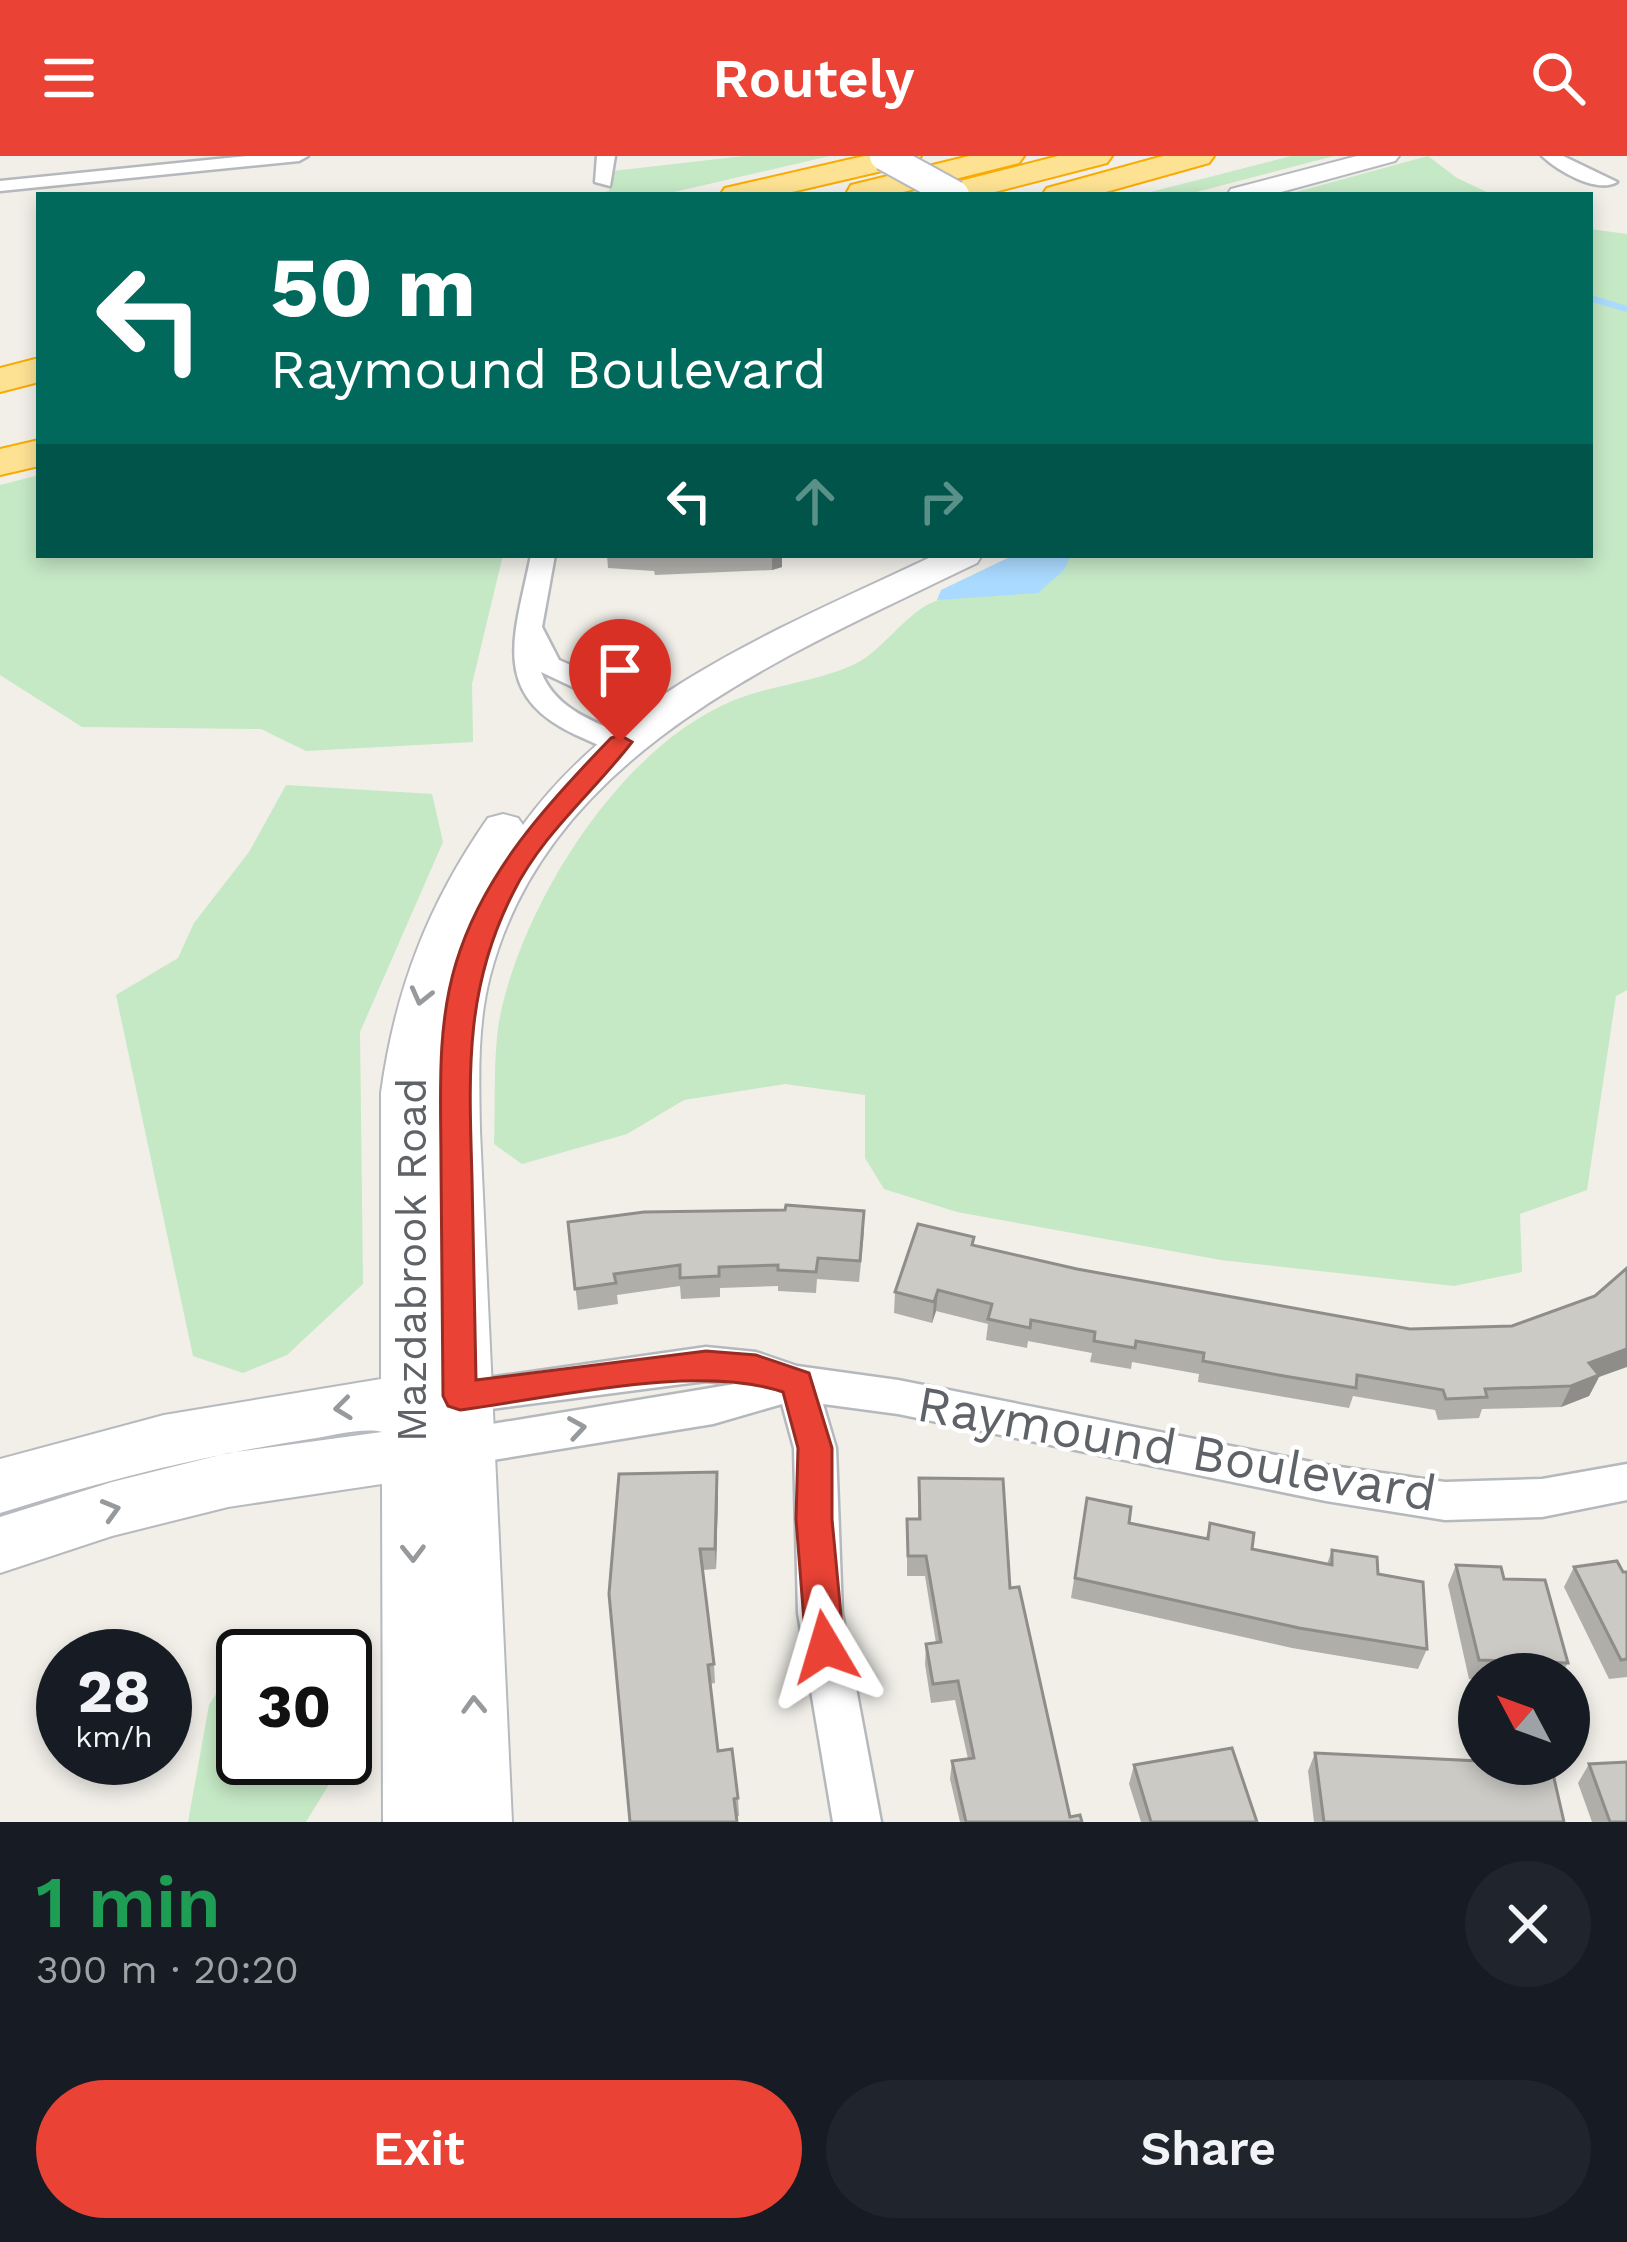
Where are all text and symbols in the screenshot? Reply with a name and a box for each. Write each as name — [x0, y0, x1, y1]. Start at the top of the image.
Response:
icon: menu — [36, 45, 102, 111]
icon: search — [1525, 45, 1591, 111]
text: Routely — [712, 47, 915, 110]
text: 50 m — [270, 238, 476, 336]
icon: left — [72, 240, 228, 396]
text: Raymound Boulevard — [270, 338, 827, 401]
icon: left — [656, 468, 722, 534]
icon: ahead — [782, 468, 848, 534]
icon: right — [908, 468, 974, 534]
pin — [569, 619, 671, 742]
icon: arrive — [587, 637, 653, 703]
one-way arrow — [410, 985, 435, 1006]
street label: Mazdabrook Road — [387, 1078, 436, 1442]
street label: Raymound Boulevard — [913, 1374, 1441, 1523]
one-way arrow — [333, 1395, 353, 1421]
one-way arrow — [568, 1416, 587, 1442]
one-way arrow — [100, 1499, 121, 1524]
one-way arrow — [400, 1544, 426, 1563]
position arrow — [762, 1584, 888, 1710]
speed limit sign: 30 — [216, 1629, 372, 1785]
north arrow — [1458, 1653, 1590, 1785]
map controls — [1458, 1653, 1590, 1785]
text: 28 — [77, 1656, 151, 1727]
one-way arrow — [461, 1695, 487, 1714]
text: km/h — [75, 1719, 153, 1754]
text: 1 min — [36, 1860, 221, 1944]
button: close — [1465, 1861, 1591, 1987]
text: 300 m · 20:20 — [36, 1947, 299, 1992]
button: Exit — [36, 2080, 802, 2218]
button: Share — [826, 2080, 1591, 2218]

